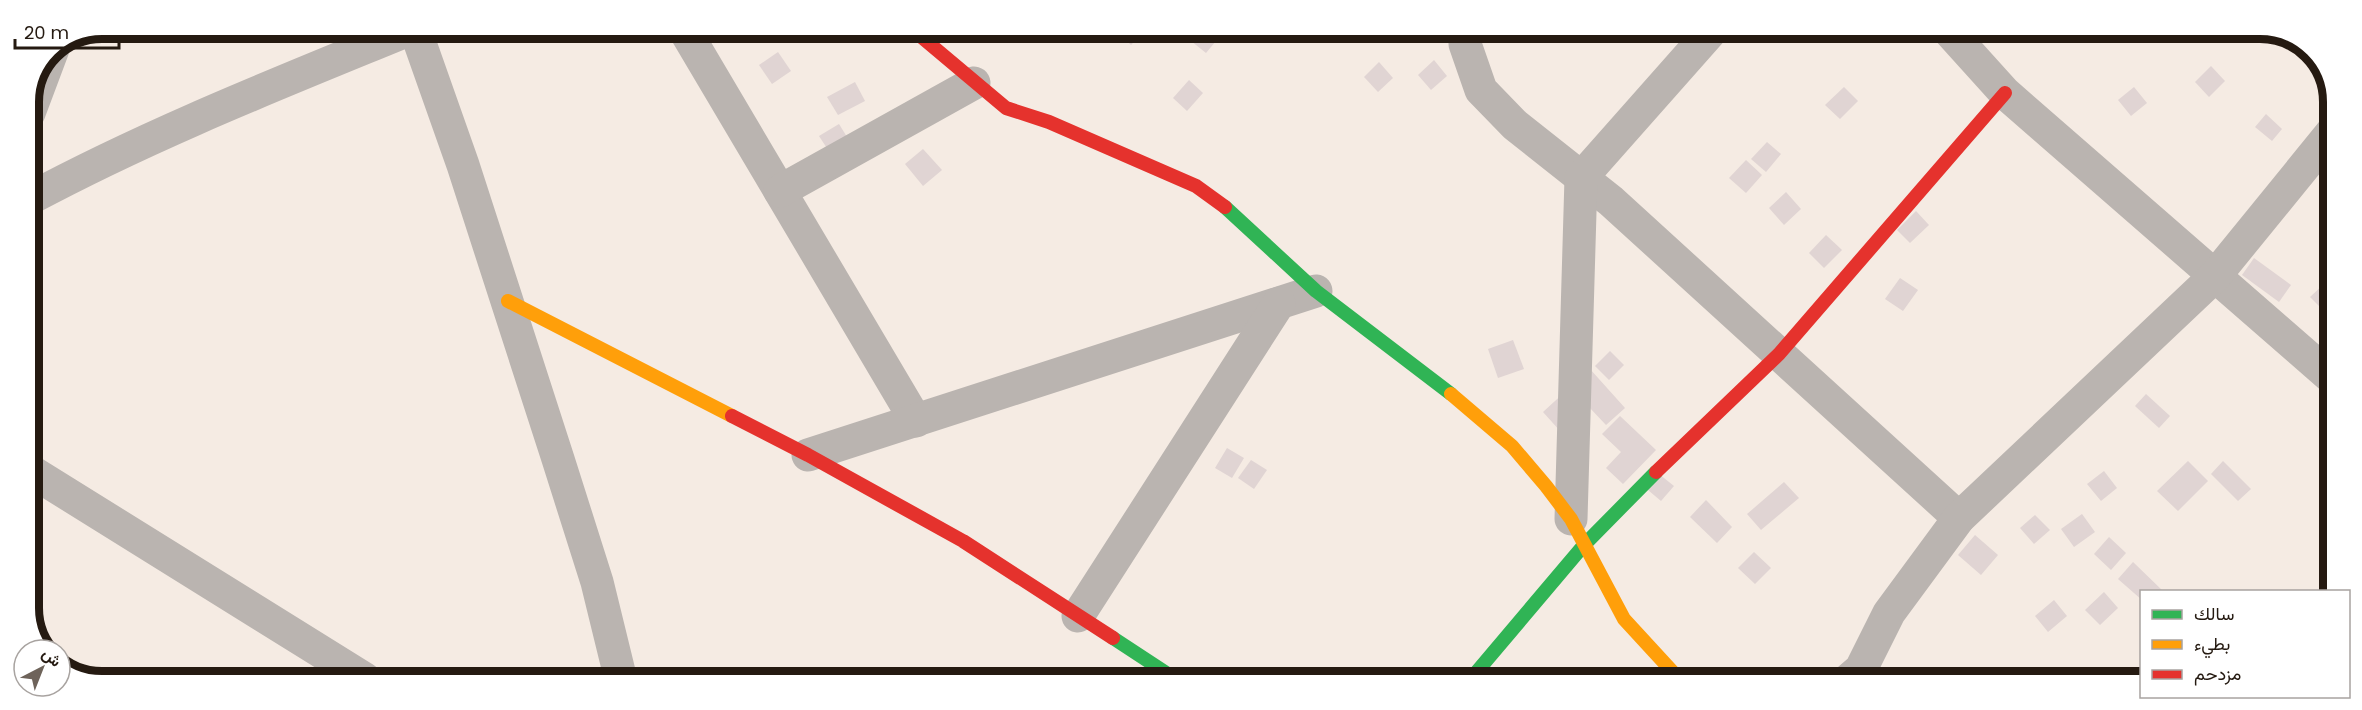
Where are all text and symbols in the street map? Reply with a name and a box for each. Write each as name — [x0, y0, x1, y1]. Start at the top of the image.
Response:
scale bar — [15, 12, 118, 50]
text: 20 m — [24, 20, 69, 45]
legend — [2140, 590, 2350, 698]
text: سالك — [2194, 601, 2234, 626]
text: بطيء — [2194, 631, 2230, 659]
north arrow — [12, 638, 72, 698]
text: ش — [37, 642, 67, 672]
text: مزدحم — [2194, 661, 2241, 686]

